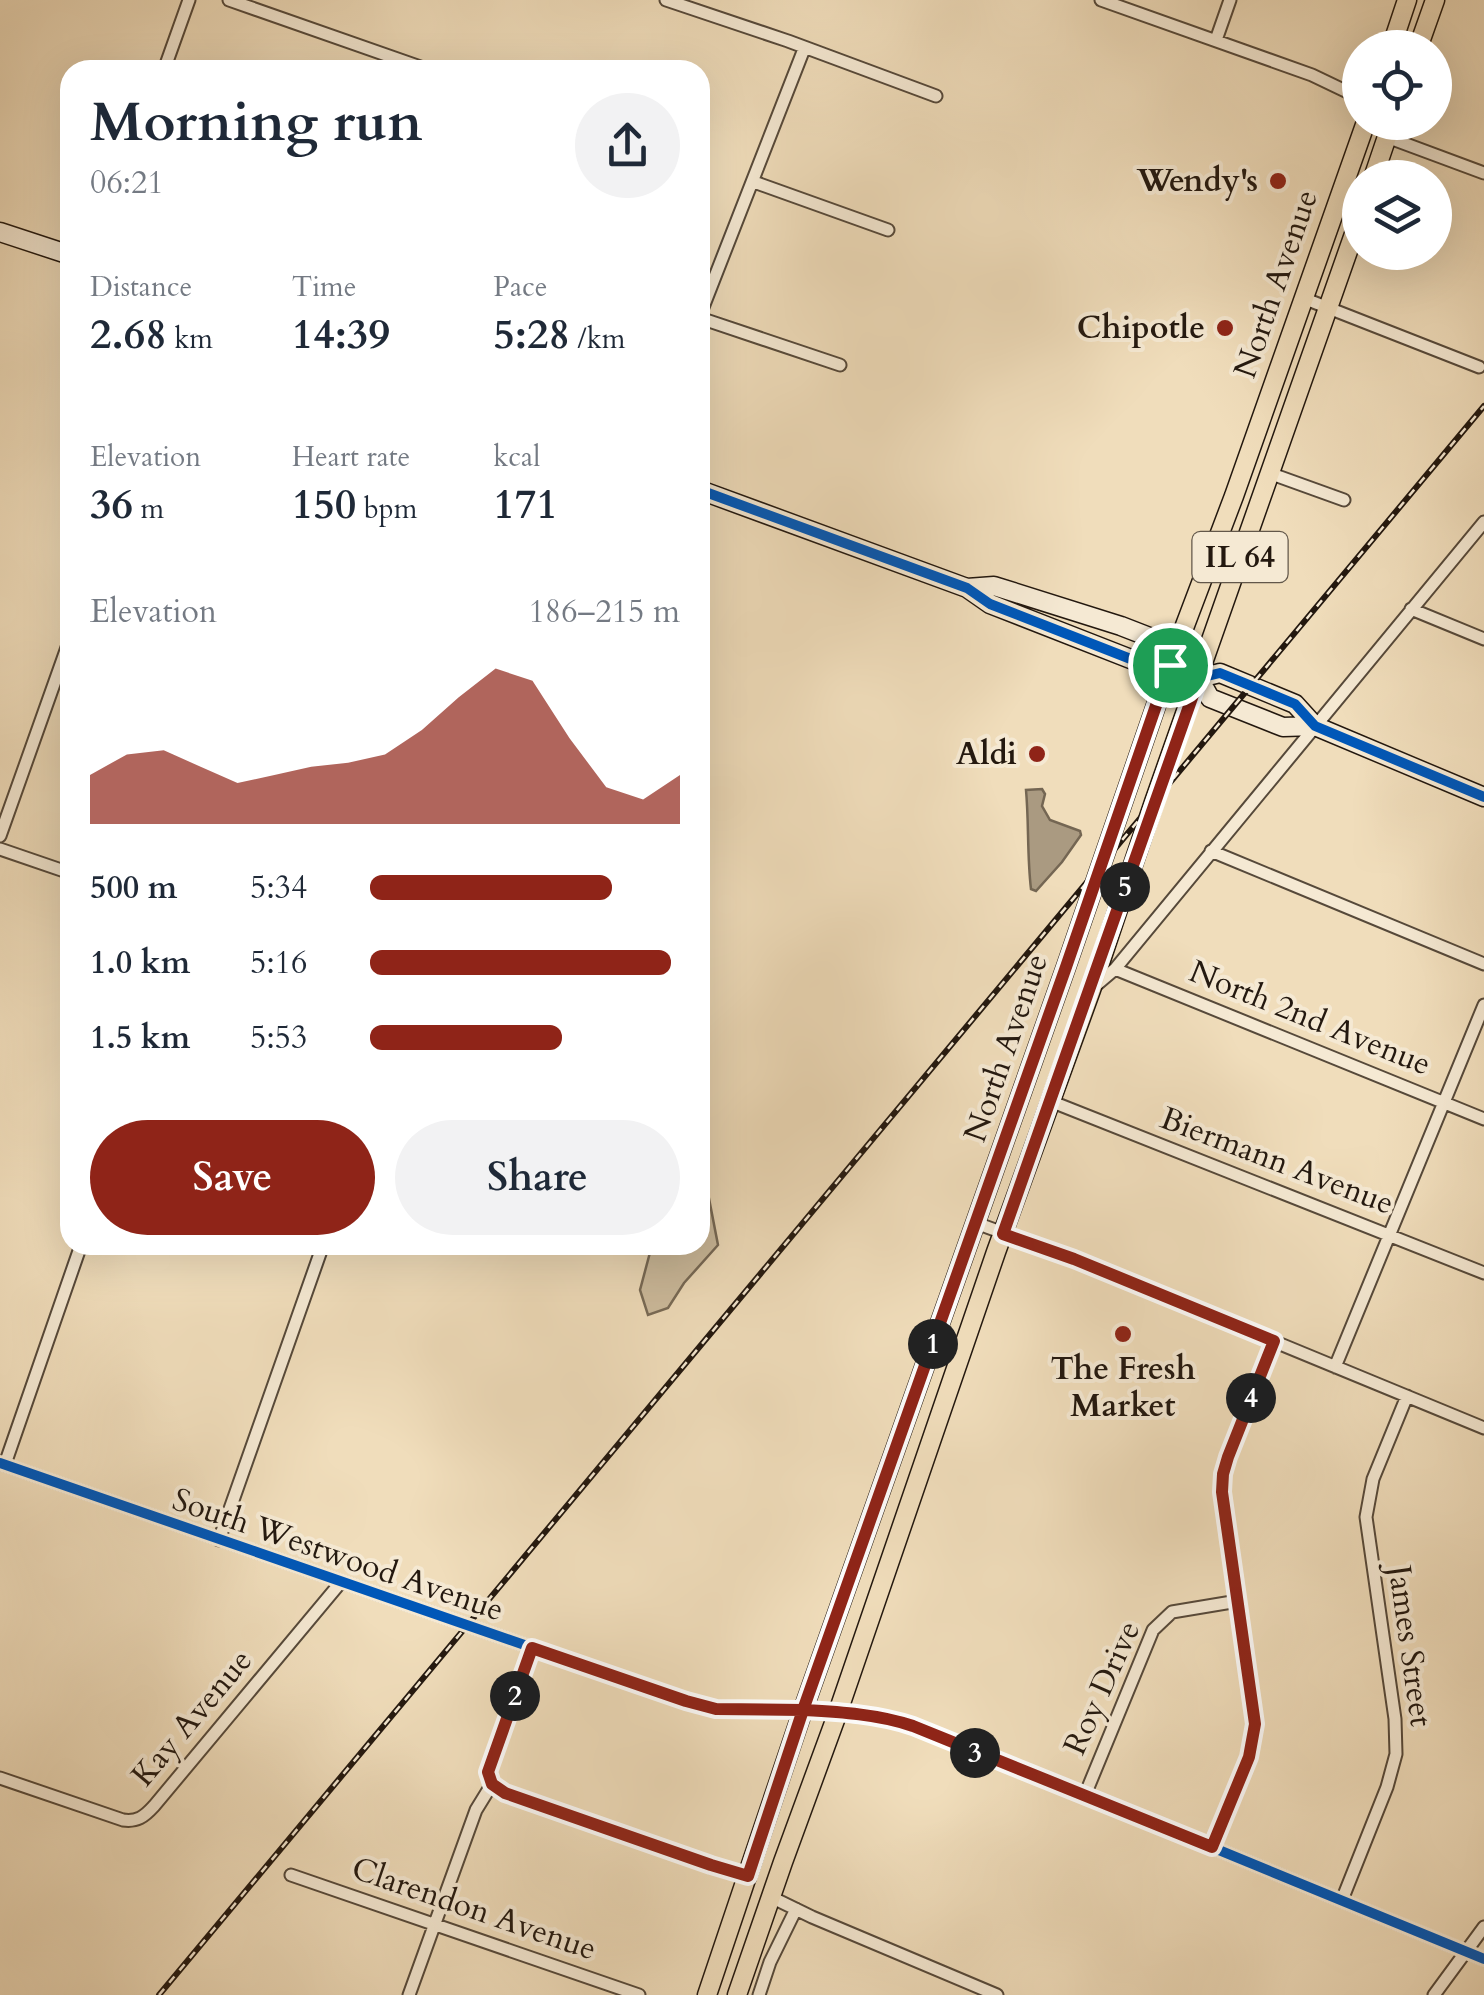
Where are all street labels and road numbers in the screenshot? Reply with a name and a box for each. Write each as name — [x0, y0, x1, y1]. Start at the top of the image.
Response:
street label: North Avenue — [1223, 184, 1329, 384]
road number: IL 64 — [1192, 532, 1288, 582]
street label: North Avenue — [953, 948, 1059, 1148]
street label: North 2nd Avenue — [1183, 950, 1437, 1086]
street label: Biermann Avenue — [1154, 1096, 1400, 1226]
street label: South Westwood Avenue — [167, 1478, 509, 1632]
street label: James Street — [1376, 1559, 1443, 1730]
street label: Roy Drive — [1053, 1614, 1151, 1762]
street label: Kay Avenue — [122, 1640, 262, 1796]
street label: Clarendon Avenue — [346, 1847, 602, 1971]

